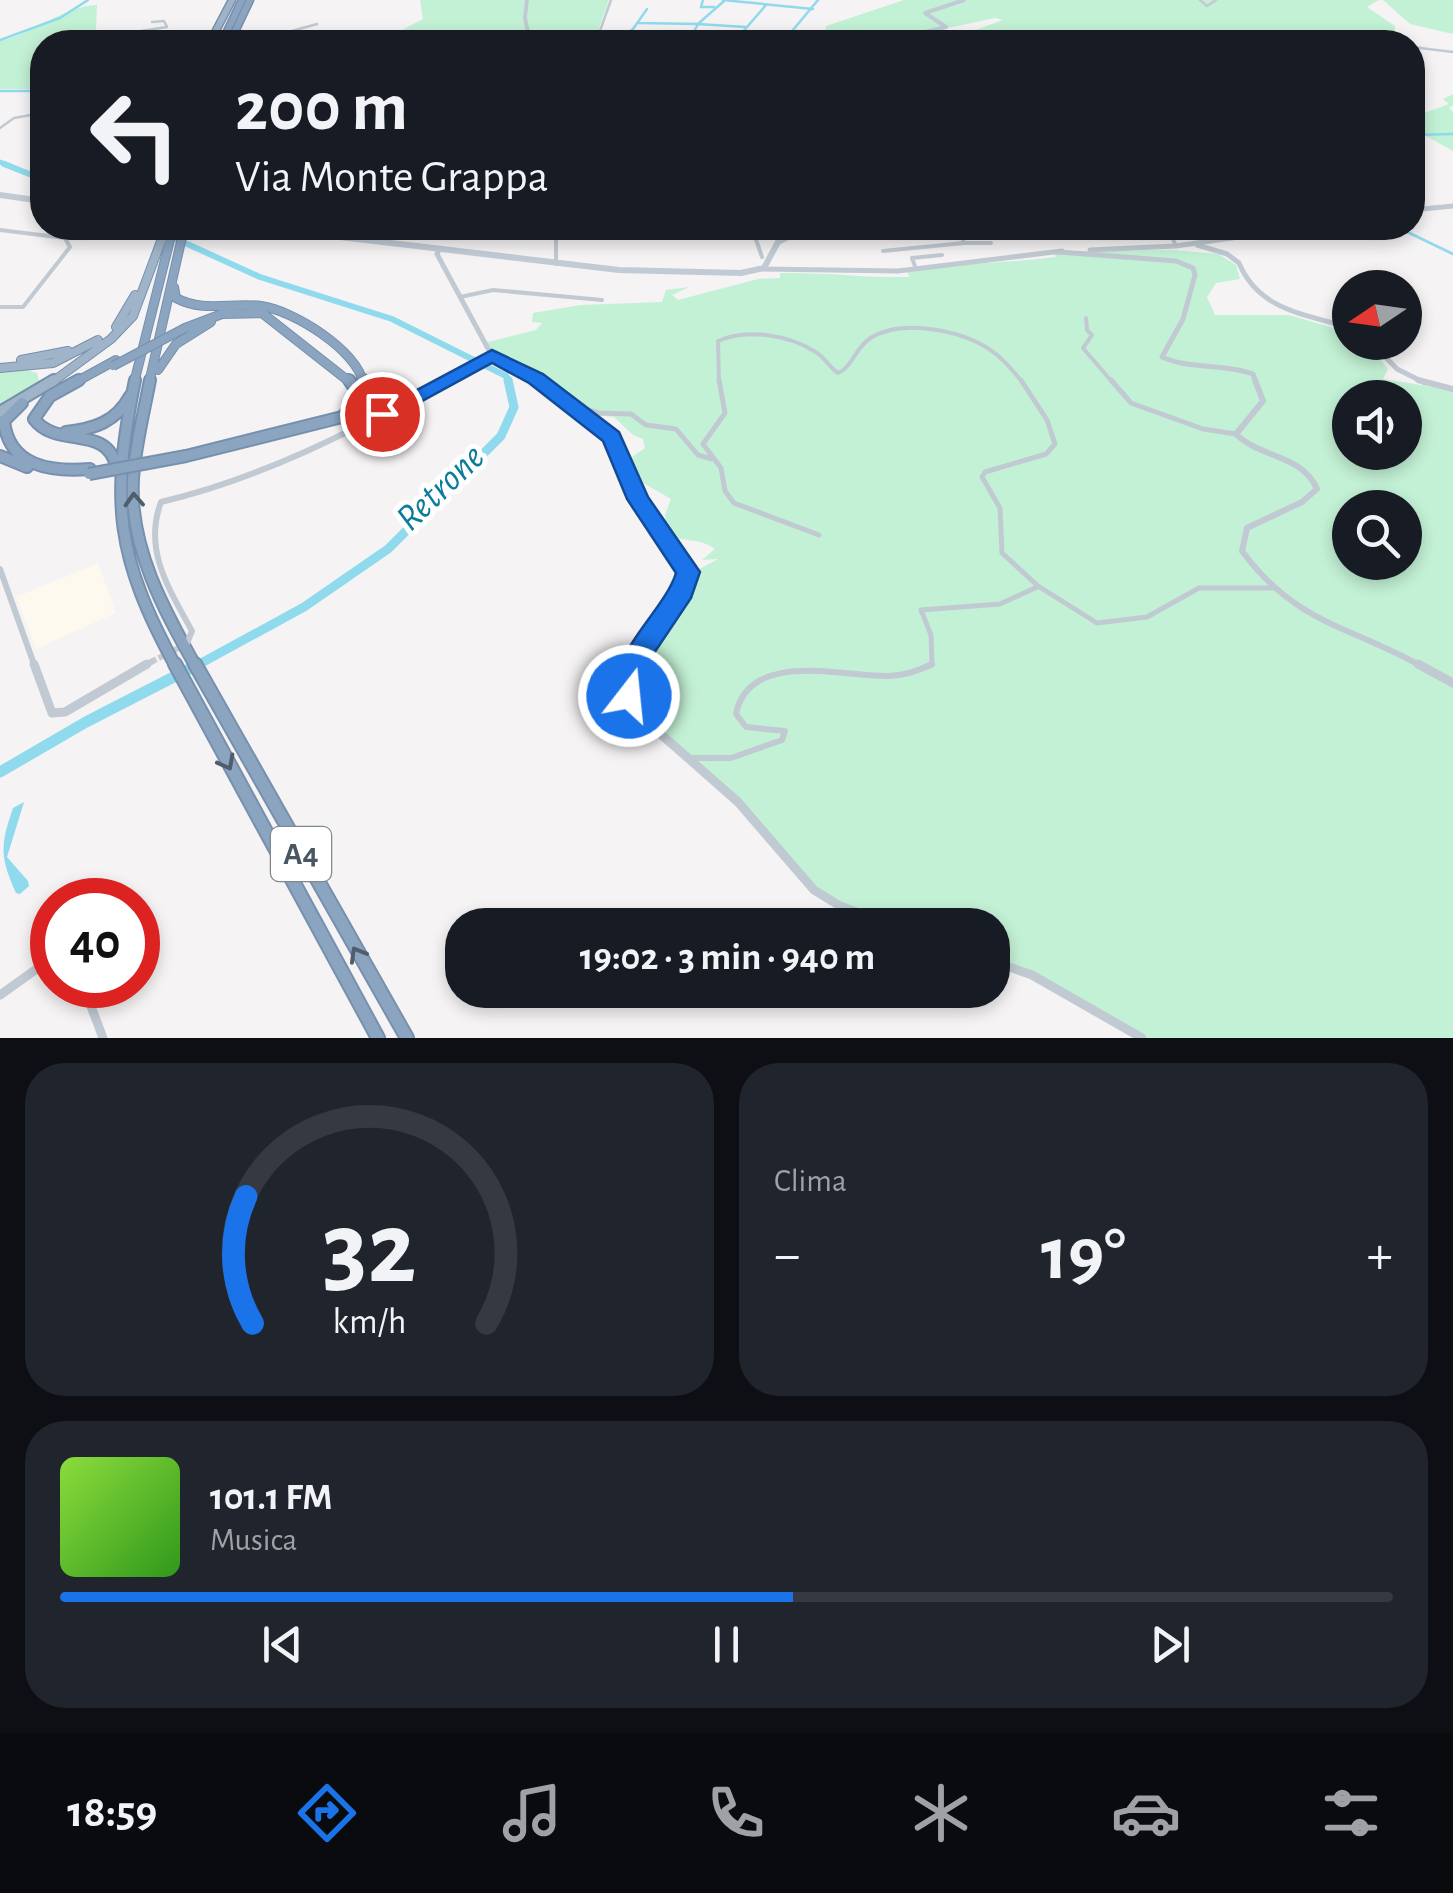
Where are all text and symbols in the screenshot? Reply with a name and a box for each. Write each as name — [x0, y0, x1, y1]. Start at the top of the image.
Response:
icon: left — [70, 70, 200, 200]
text: 200 m — [235, 73, 408, 143]
text: Via Monte Grappa — [235, 155, 548, 200]
north arrow — [1332, 270, 1422, 360]
map controls — [1332, 270, 1422, 580]
pin — [340, 372, 425, 457]
button: sound — [1332, 380, 1422, 470]
icon: arrive — [355, 387, 410, 442]
water label: Retrone — [390, 438, 492, 538]
button: search — [1332, 490, 1422, 580]
one-way arrow — [124, 491, 145, 507]
position arrow — [577, 644, 681, 748]
one-way arrow — [214, 752, 234, 770]
road number: A4 — [271, 827, 331, 881]
speed limit sign: 40 — [30, 878, 160, 1008]
text: 19:02 · 3 min · 940 m — [580, 939, 875, 977]
one-way arrow — [350, 947, 370, 965]
text: Clima — [774, 1165, 847, 1197]
text: 32 — [323, 1198, 416, 1302]
text: 19° — [1041, 1218, 1126, 1293]
text: − — [774, 1228, 800, 1283]
text: + — [1367, 1228, 1393, 1283]
text: km/h — [333, 1304, 406, 1340]
text: 101.1 FM — [210, 1479, 333, 1517]
text: Musica — [210, 1524, 297, 1556]
icon: previous — [255, 1617, 310, 1672]
icon: pause — [699, 1617, 754, 1672]
icon: next — [1143, 1617, 1198, 1672]
icon: directions — [292, 1778, 362, 1848]
icon: music — [497, 1778, 567, 1848]
icon: phone — [701, 1778, 771, 1848]
icon: climate — [906, 1778, 976, 1848]
icon: car — [1111, 1778, 1181, 1848]
icon: filters — [1316, 1778, 1386, 1848]
text: 18:59 — [67, 1790, 157, 1835]

